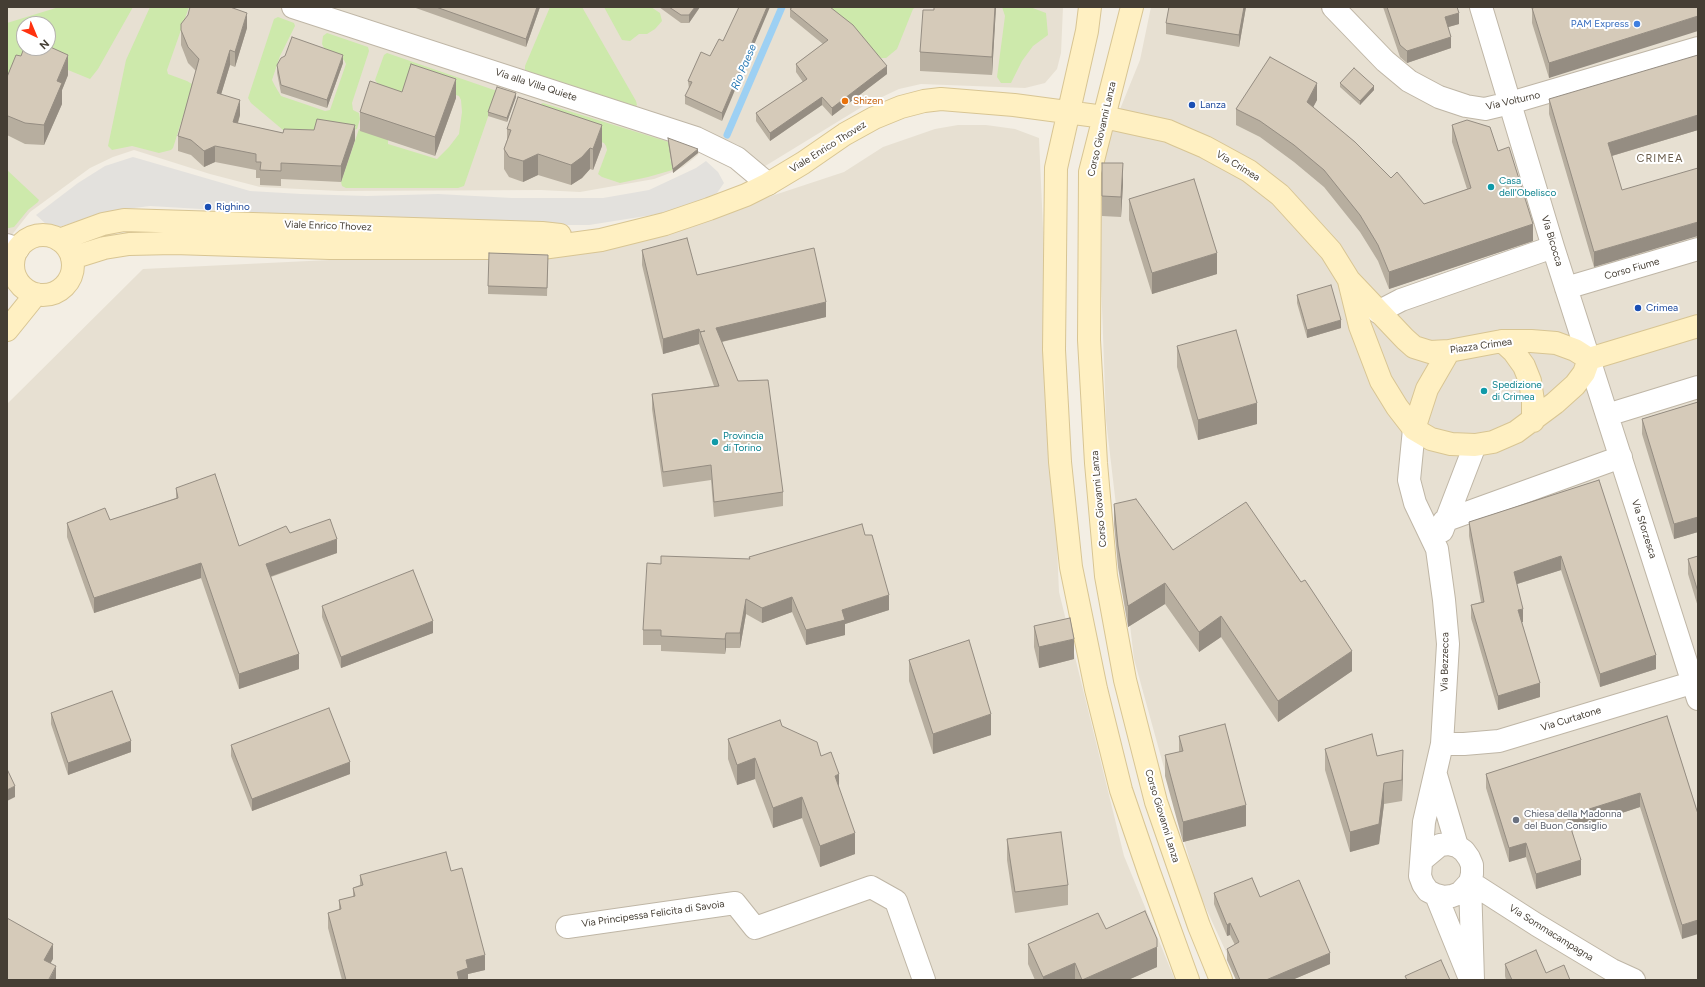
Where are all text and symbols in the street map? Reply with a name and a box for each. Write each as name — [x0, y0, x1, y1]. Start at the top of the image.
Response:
north arrow — [16, 16, 56, 56]
place label: PAM Express — [1571, 18, 1629, 30]
marker: PAM Express — [1632, 19, 1642, 29]
text: N — [36, 37, 52, 52]
water label: Rio Paese — [728, 42, 760, 92]
street label: Via alla Villa Quiete — [493, 66, 579, 104]
street label: Corso Giovanni Lanza — [1085, 80, 1119, 178]
street label: Via Volturno — [1485, 89, 1541, 113]
place label: Shizen — [853, 95, 883, 107]
marker: Shizen — [840, 96, 850, 106]
place label: Lanza — [1200, 99, 1226, 111]
marker: Lanza — [1187, 100, 1197, 110]
street label: Viale Enrico Thovez — [788, 119, 868, 175]
street label: Via Crimea — [1214, 148, 1262, 184]
district label: CRIMEA — [1636, 152, 1684, 166]
place label: Casa dell'Obelisco — [1499, 175, 1556, 198]
marker: Casa dell'Obelisco — [1486, 182, 1496, 192]
place label: Righino — [216, 201, 250, 213]
marker: Righino — [203, 202, 213, 212]
street label: Via Bicocca — [1539, 214, 1565, 268]
street label: Viale Enrico Thovez — [284, 218, 372, 234]
street label: Corso Fiume — [1603, 255, 1661, 283]
place label: Crimea — [1646, 302, 1678, 314]
marker: Crimea — [1633, 303, 1643, 313]
street label: Piazza Crimea — [1449, 336, 1513, 356]
place label: Spedizione di Crimea — [1492, 379, 1542, 402]
marker: Spedizione di Crimea — [1479, 386, 1489, 396]
place label: Provincia di Torino — [723, 430, 764, 454]
marker: Provincia di Torino — [710, 437, 720, 447]
street label: Corso Giovanni Lanza — [1089, 450, 1109, 548]
street label: Via Sforzesca — [1629, 498, 1659, 560]
street label: Via Bezzecca — [1438, 632, 1452, 692]
street label: Via Curtatone — [1539, 704, 1603, 734]
street label: Corso Giovanni Lanza — [1142, 768, 1182, 864]
place label: Chiesa della Madonna del Buon Consiglio — [1524, 808, 1622, 832]
marker: Chiesa della Madonna del Buon Consiglio — [1511, 815, 1521, 825]
street label: Via Principessa Felicita di Savoia — [581, 898, 725, 930]
street label: Via Sommacampagna — [1506, 902, 1596, 964]

